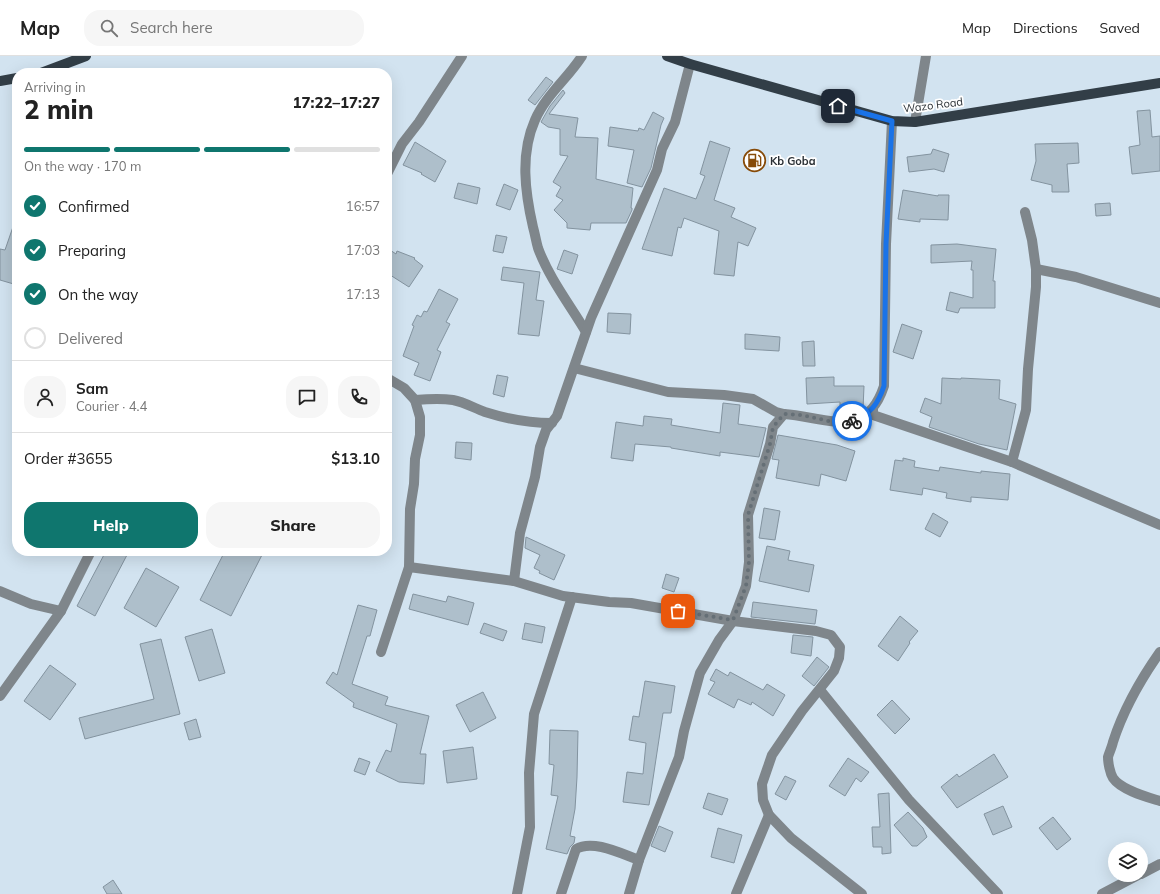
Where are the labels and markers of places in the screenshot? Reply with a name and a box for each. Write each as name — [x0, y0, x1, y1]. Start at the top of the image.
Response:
pin — [821, 89, 855, 123]
fuel station icon: Kb Goba — [741, 148, 767, 174]
place label: Kb Goba — [770, 154, 816, 168]
pin — [661, 594, 695, 628]

